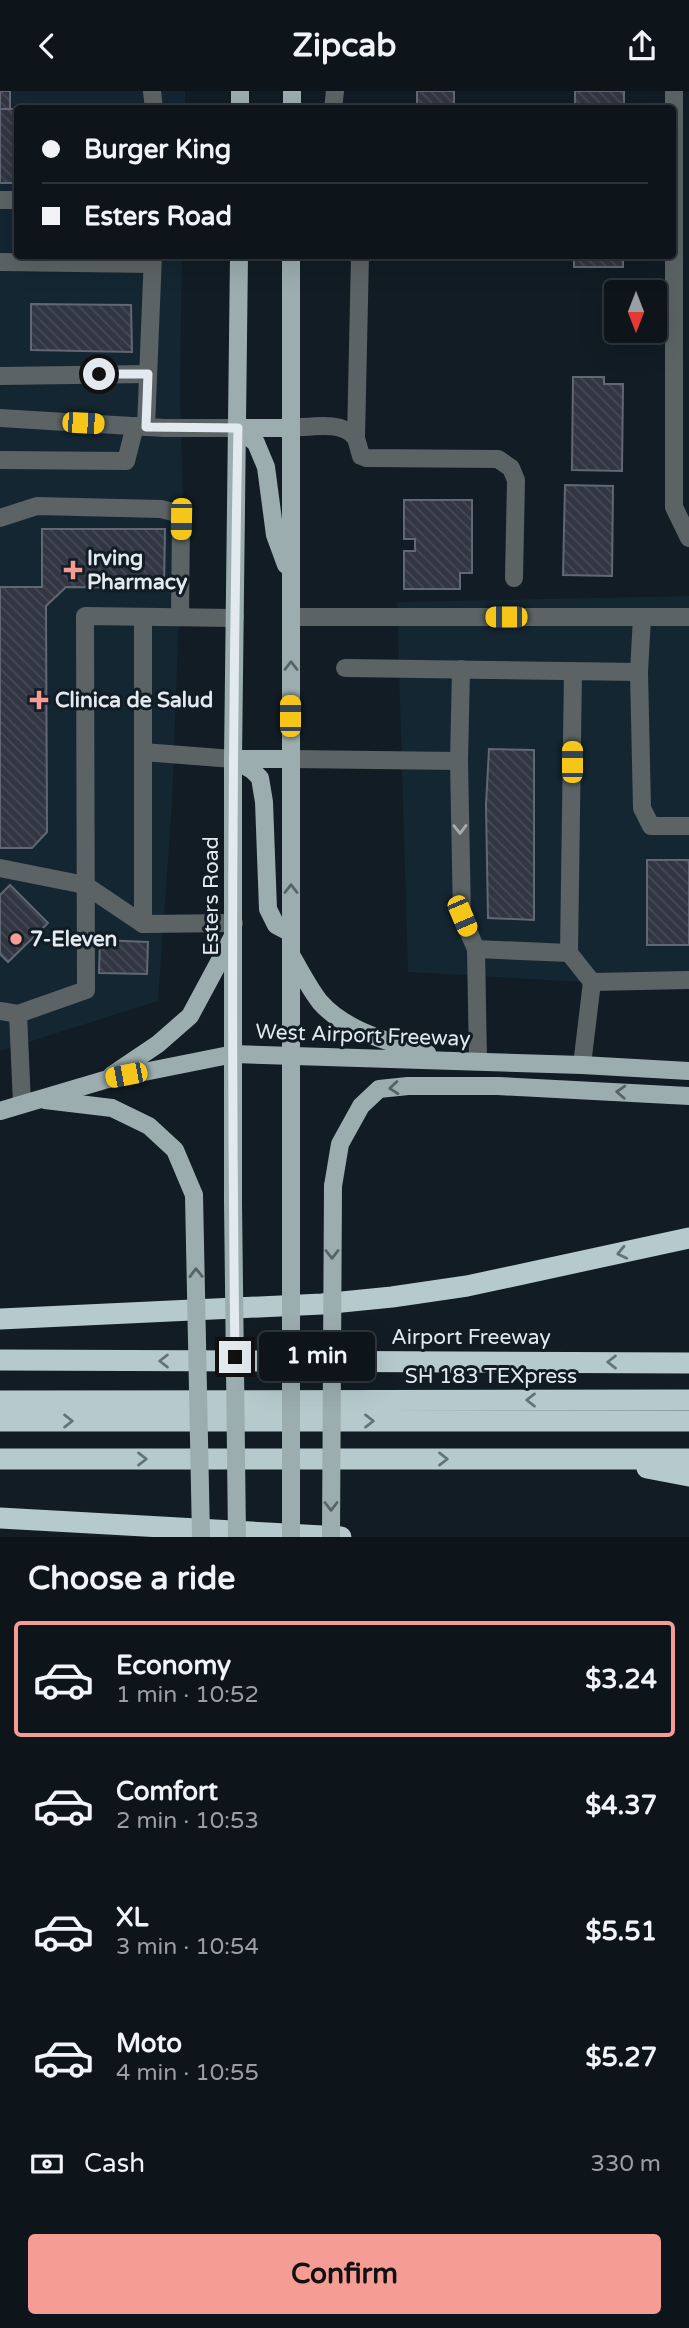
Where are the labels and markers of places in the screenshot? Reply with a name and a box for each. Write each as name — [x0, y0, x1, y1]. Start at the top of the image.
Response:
place label: Irving Pharmacy — [87, 546, 188, 595]
marker: Irving Pharmacy — [65, 562, 81, 578]
place label: Clinica de Salud — [55, 688, 213, 713]
marker: Clinica de Salud — [29, 690, 49, 710]
place label: 7-Eleven — [30, 927, 117, 952]
marker: 7-Eleven — [8, 931, 24, 947]

